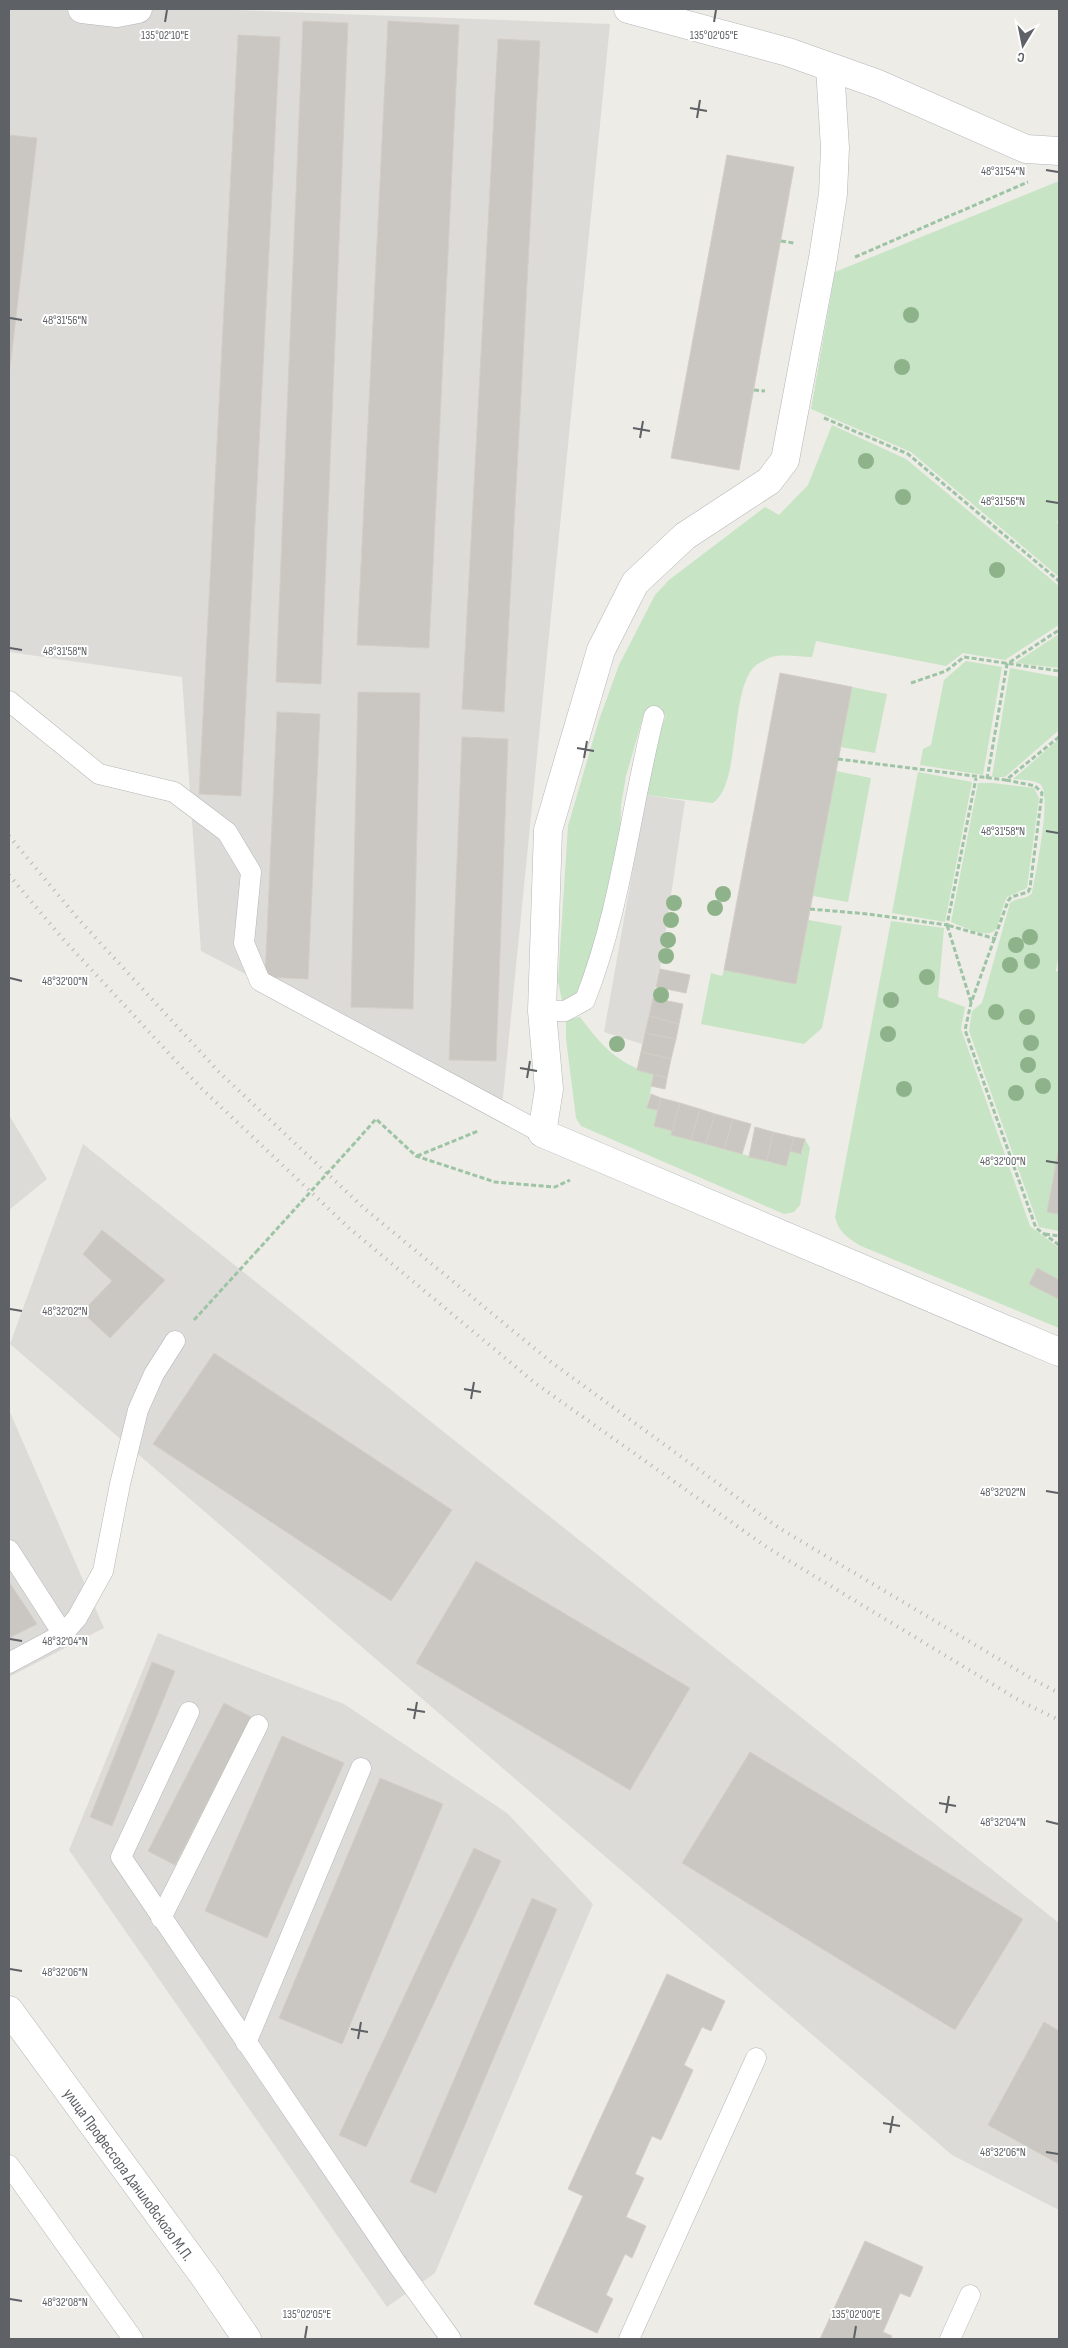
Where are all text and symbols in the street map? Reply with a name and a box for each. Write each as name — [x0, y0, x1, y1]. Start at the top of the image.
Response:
north arrow — [998, 20, 1048, 70]
text: 135°02'10"E — [141, 28, 189, 43]
text: 135°02'05"E — [690, 28, 738, 43]
text: С — [1016, 48, 1026, 66]
text: 48°31'54"N — [981, 164, 1025, 179]
text: 48°31'56"N — [43, 313, 87, 328]
text: 48°31'56"N — [981, 494, 1025, 509]
text: 48°31'58"N — [43, 644, 87, 659]
text: 48°31'58"N — [981, 824, 1025, 839]
text: 48°32'00"N — [42, 974, 88, 989]
text: 48°32'00"N — [980, 1154, 1026, 1169]
text: 48°32'02"N — [42, 1304, 88, 1319]
text: 48°32'02"N — [980, 1485, 1026, 1500]
text: 48°32'04"N — [42, 1634, 88, 1649]
text: 48°32'04"N — [980, 1815, 1026, 1830]
text: 48°32'06"N — [42, 1965, 88, 1980]
street label: улица Профессора Даниловского М.П. — [59, 2085, 197, 2265]
text: 48°32'06"N — [980, 2145, 1026, 2160]
text: 48°32'08"N — [42, 2295, 88, 2310]
text: 135°02'05"E — [283, 2307, 331, 2322]
text: 135°02'00"E — [832, 2307, 881, 2322]

